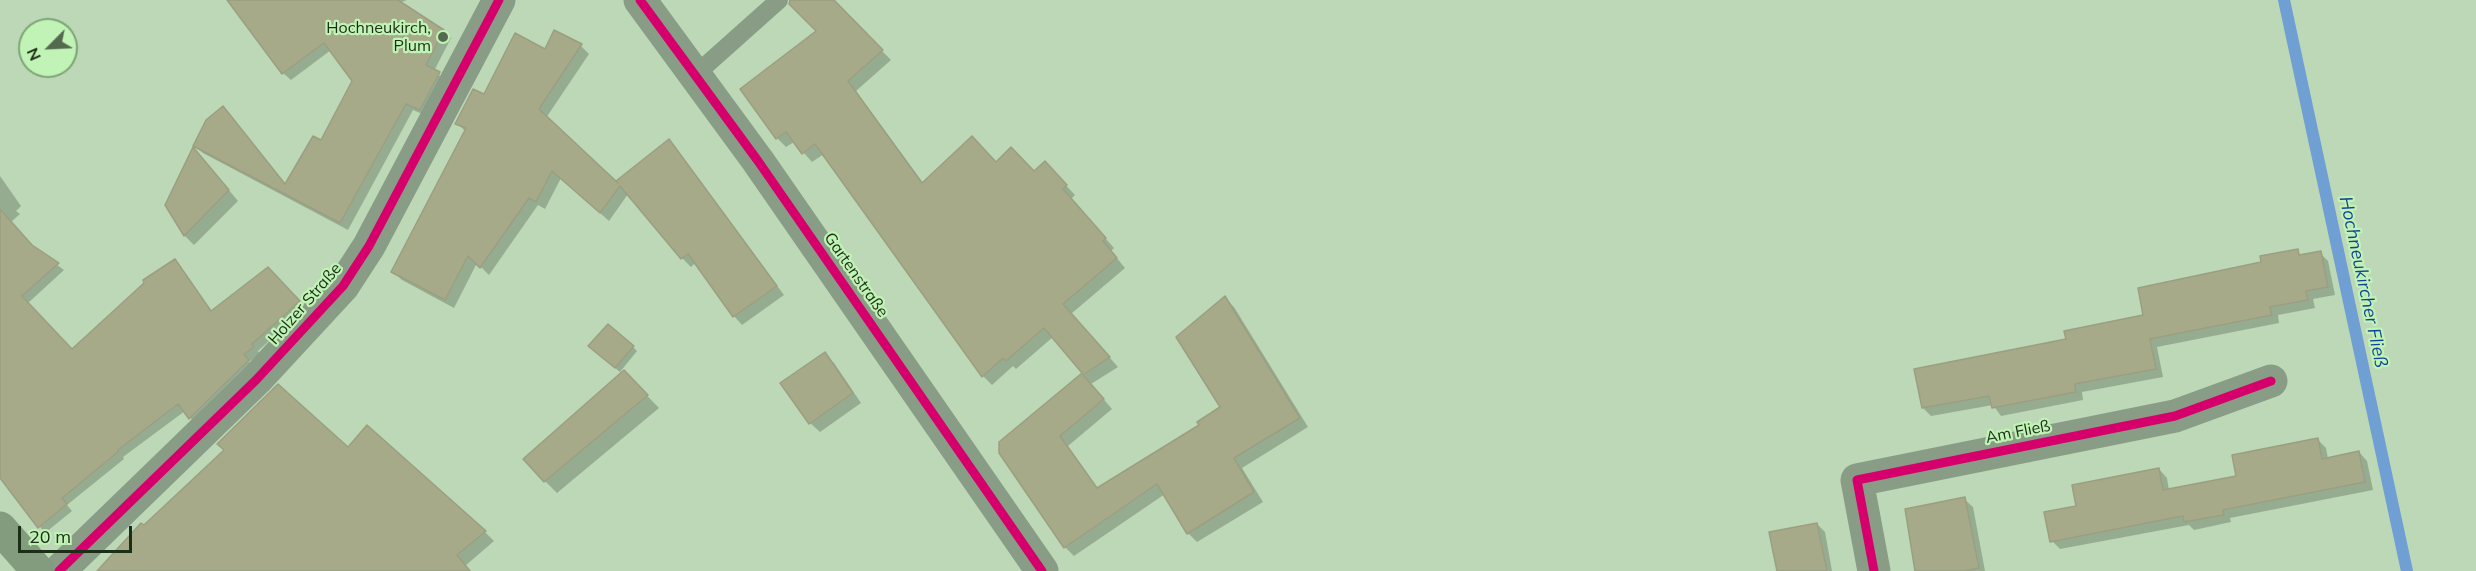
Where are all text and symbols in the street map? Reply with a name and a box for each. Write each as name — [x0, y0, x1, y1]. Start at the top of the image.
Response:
north arrow — [18, 18, 78, 78]
place label: Hochneukirch, Plum — [326, 18, 431, 56]
marker: Hochneukirch, Plum — [436, 30, 450, 44]
text: N — [22, 45, 45, 64]
water label: Hochneukircher Fließ — [2334, 194, 2392, 370]
street label: Gartenstraße — [820, 229, 892, 321]
street label: Holzer Straße — [264, 259, 346, 349]
street label: Am Fließ — [1984, 416, 2052, 448]
scale bar — [21, 514, 135, 552]
text: 20 m — [29, 525, 71, 548]

